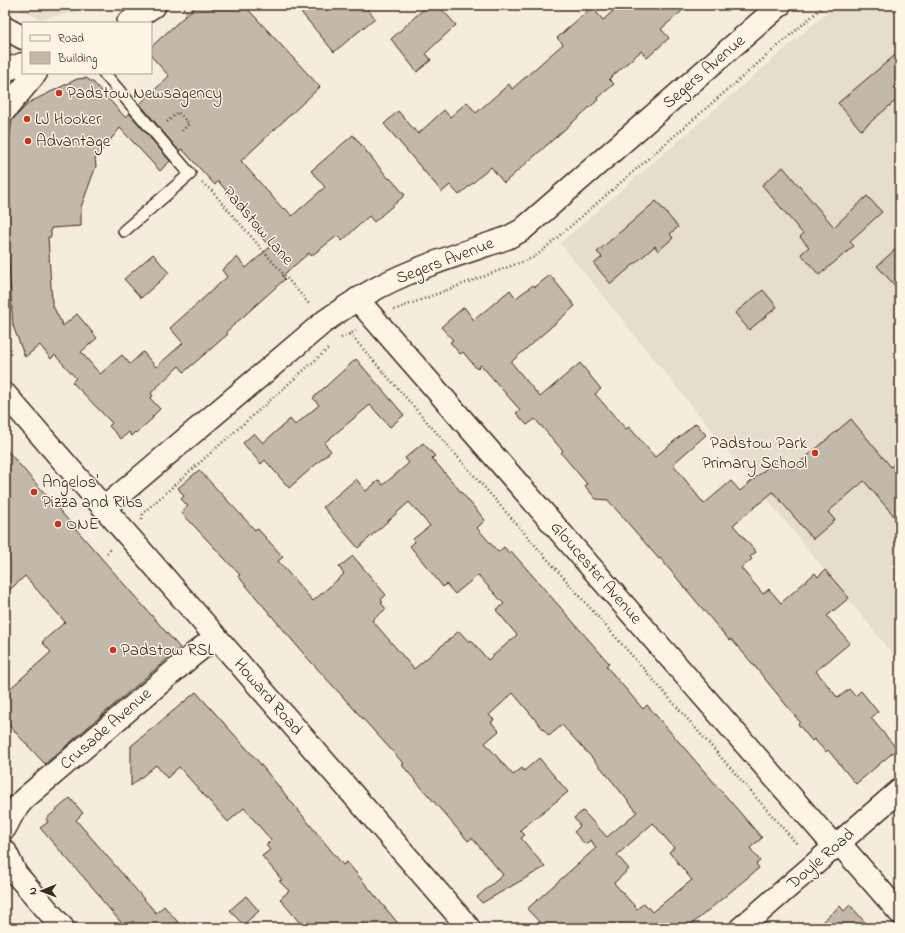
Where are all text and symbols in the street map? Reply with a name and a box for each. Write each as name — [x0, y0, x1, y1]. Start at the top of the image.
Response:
legend — [22, 22, 152, 74]
street label: Segers Avenue — [657, 29, 753, 117]
text: Road — [58, 30, 84, 48]
text: Building — [57, 50, 97, 69]
place label: Padstow Newsagency — [67, 81, 222, 108]
marker: Padstow Newsagency — [54, 88, 64, 98]
place label: LJ Hooker — [35, 107, 102, 132]
marker: LJ Hooker — [22, 114, 32, 124]
place label: Advantage — [36, 129, 111, 156]
marker: Advantage — [23, 136, 33, 146]
street label: Padstow Lane — [217, 181, 300, 271]
street label: Segers Avenue — [393, 231, 499, 293]
place label: Padstow Park Primary School — [702, 431, 808, 477]
marker: Padstow Park Primary School — [810, 448, 820, 458]
place label: Angelos' Pizza and Ribs — [42, 470, 143, 515]
marker: Angelos' Pizza and Ribs — [29, 487, 39, 497]
place label: ONE — [66, 512, 99, 537]
street label: Gloucester Avenue — [544, 516, 648, 630]
marker: ONE — [53, 519, 63, 529]
place label: Padstow RSL — [121, 638, 214, 663]
marker: Padstow RSL — [108, 645, 118, 655]
street label: Howard Road — [227, 653, 309, 741]
street label: Crusade Avenue — [55, 682, 158, 776]
street label: Doyle Road — [781, 822, 861, 897]
north arrow — [22, 871, 62, 911]
text: N — [25, 887, 41, 895]

